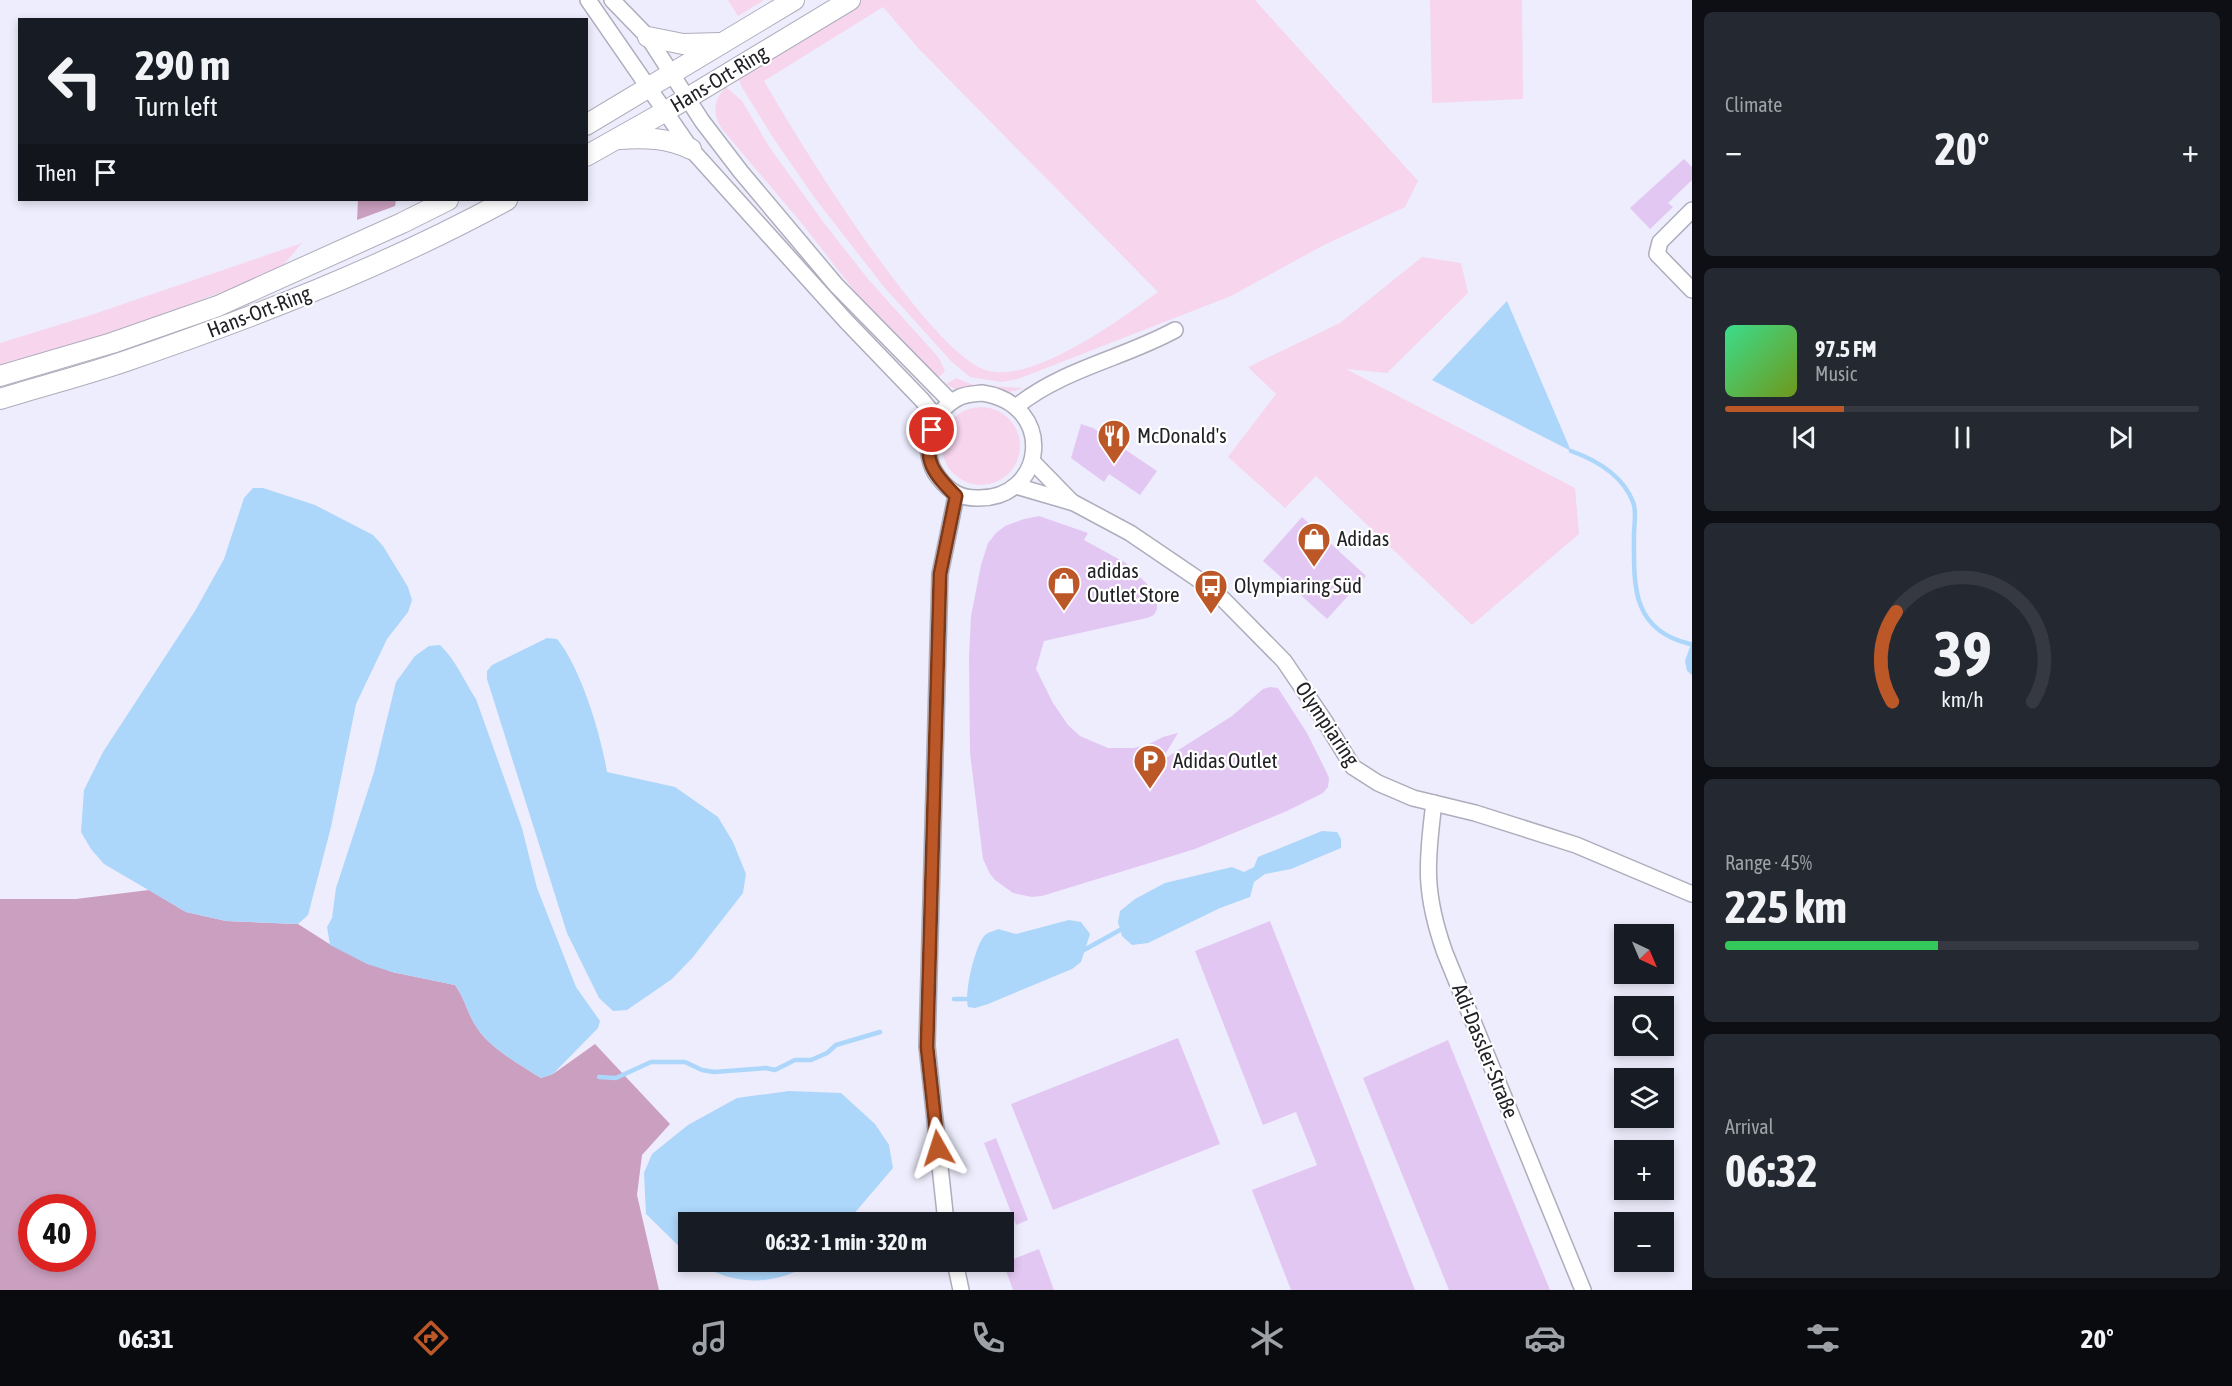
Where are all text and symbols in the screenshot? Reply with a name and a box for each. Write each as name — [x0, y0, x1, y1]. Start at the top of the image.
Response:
street label: Hans-Ort-Ring — [666, 40, 771, 116]
text: 290 m — [135, 41, 230, 89]
icon: left — [36, 42, 114, 120]
text: Turn left — [135, 91, 218, 122]
text: Climate — [1725, 93, 1782, 116]
text: 20° — [1935, 123, 1989, 175]
text: − — [1725, 131, 1742, 169]
text: + — [2182, 131, 2199, 169]
icon: arrive — [89, 156, 122, 189]
text: Then — [36, 160, 77, 186]
street label: Hans-Ort-Ring — [204, 280, 314, 342]
text: 97.5 FM — [1815, 336, 1877, 362]
text: Music — [1815, 362, 1857, 385]
pin — [906, 404, 957, 455]
icon: arrive — [915, 413, 948, 446]
restaurant icon: McDonald's — [1096, 418, 1132, 465]
icon: previous — [1788, 421, 1821, 454]
icon: pause — [1946, 421, 1979, 454]
icon: next — [2104, 421, 2137, 454]
place label: McDonald's — [1137, 423, 1227, 447]
shop icon: Adidas — [1296, 521, 1332, 568]
place label: Adidas — [1337, 526, 1389, 550]
place label: adidas Outlet Store — [1087, 558, 1180, 606]
shop icon: adidas Outlet Store — [1046, 565, 1082, 612]
bus stop icon: Olympiaring Süd — [1193, 568, 1229, 615]
place label: Olympiaring Süd — [1234, 573, 1362, 597]
text: 39 — [1933, 618, 1991, 689]
street label: Olympiaring — [1291, 677, 1365, 770]
text: km/h — [1941, 687, 1983, 712]
parking icon: Adidas Outlet — [1132, 743, 1168, 790]
place label: Adidas Outlet — [1173, 748, 1277, 772]
text: Range · 45% — [1725, 851, 1812, 874]
text: 225 km — [1725, 881, 1847, 933]
north arrow — [1614, 924, 1674, 984]
map controls — [1614, 924, 1674, 1272]
street label: Adi-Dassler-Straße — [1448, 980, 1524, 1121]
button: search — [1614, 996, 1674, 1056]
button: layers — [1614, 1068, 1674, 1128]
text: Arrival — [1725, 1115, 1774, 1138]
position arrow — [906, 1116, 970, 1180]
button: + — [1614, 1140, 1674, 1200]
text: 06:32 — [1725, 1145, 1818, 1197]
speed limit sign: 40 — [18, 1194, 96, 1272]
button: − — [1614, 1212, 1674, 1272]
text: 06:32 · 1 min · 320 m — [765, 1229, 927, 1255]
icon: directions — [410, 1317, 452, 1359]
icon: music — [689, 1317, 731, 1359]
icon: phone — [967, 1317, 1009, 1359]
icon: climate — [1246, 1317, 1288, 1359]
icon: car — [1524, 1317, 1566, 1359]
icon: filters — [1802, 1317, 1844, 1359]
text: 06:31 — [118, 1323, 174, 1354]
text: 20° — [2081, 1323, 2114, 1354]

